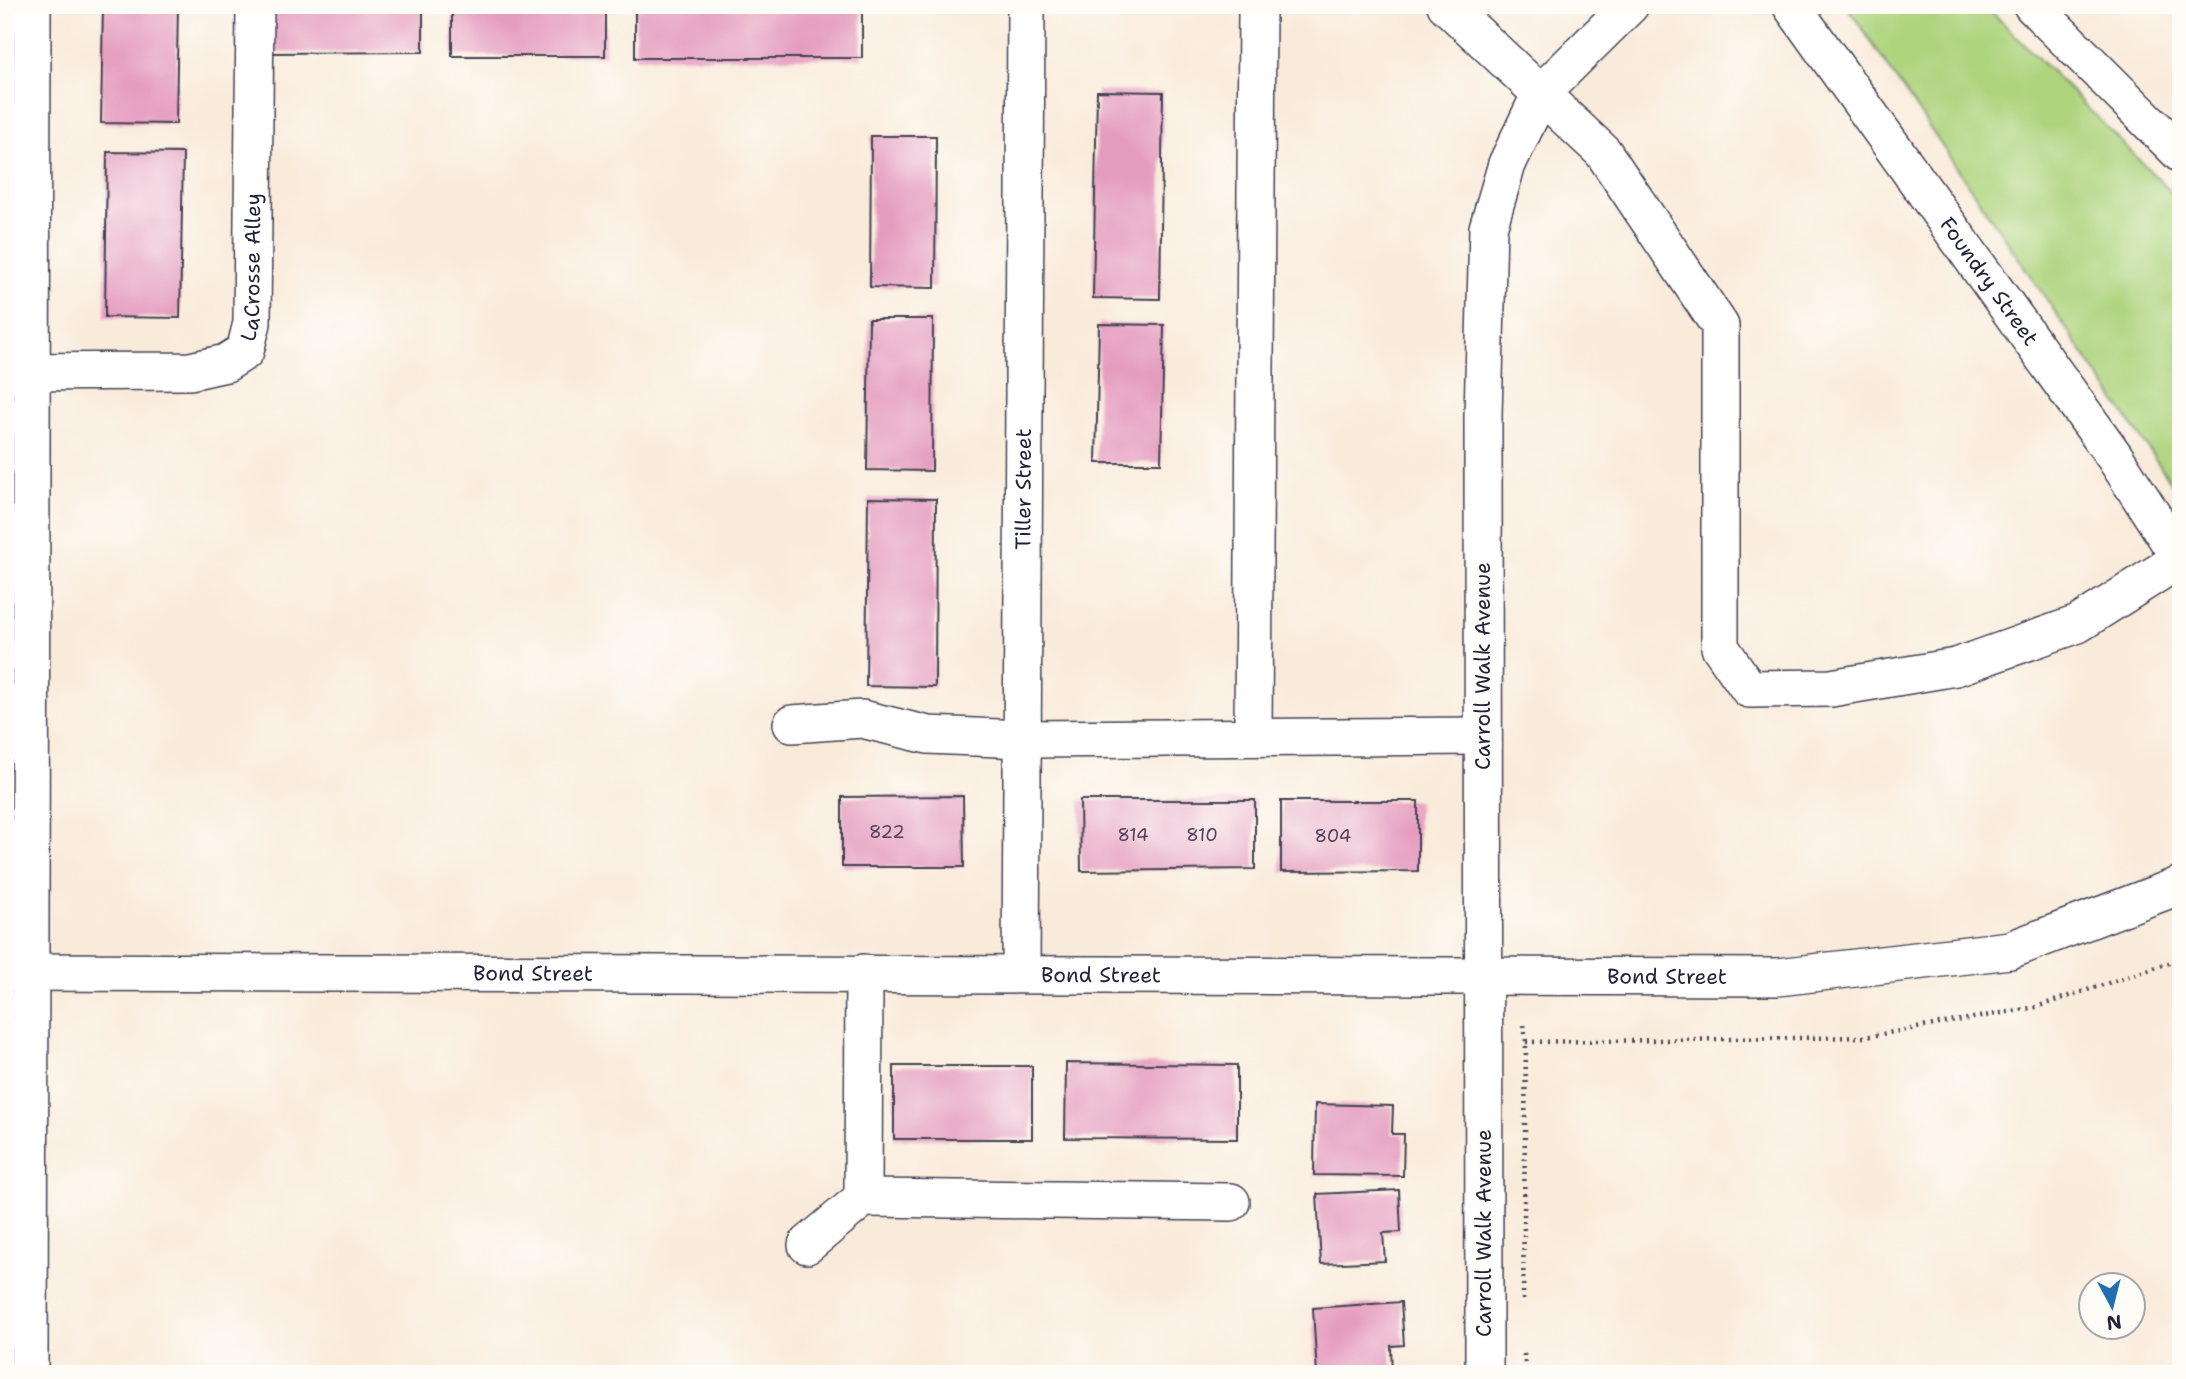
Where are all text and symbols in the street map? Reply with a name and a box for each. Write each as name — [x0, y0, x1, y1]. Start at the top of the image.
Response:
street label: LaCrosse Alley — [234, 193, 267, 344]
street label: Foundry Street — [1933, 211, 2045, 351]
street label: Tiller Street — [1009, 428, 1038, 550]
street label: Carroll Walk Avenue — [1469, 562, 1497, 770]
house number: 822 — [869, 820, 905, 844]
house number: 814 — [1117, 823, 1149, 847]
house number: 810 — [1186, 823, 1218, 847]
house number: 804 — [1315, 824, 1351, 848]
street label: Bond Street — [473, 959, 593, 988]
street label: Bond Street — [1041, 961, 1161, 989]
street label: Bond Street — [1607, 963, 1727, 991]
street label: Carroll Walk Avenue — [1470, 1129, 1498, 1337]
north arrow — [2078, 1270, 2148, 1340]
text: N — [2105, 1309, 2123, 1336]

